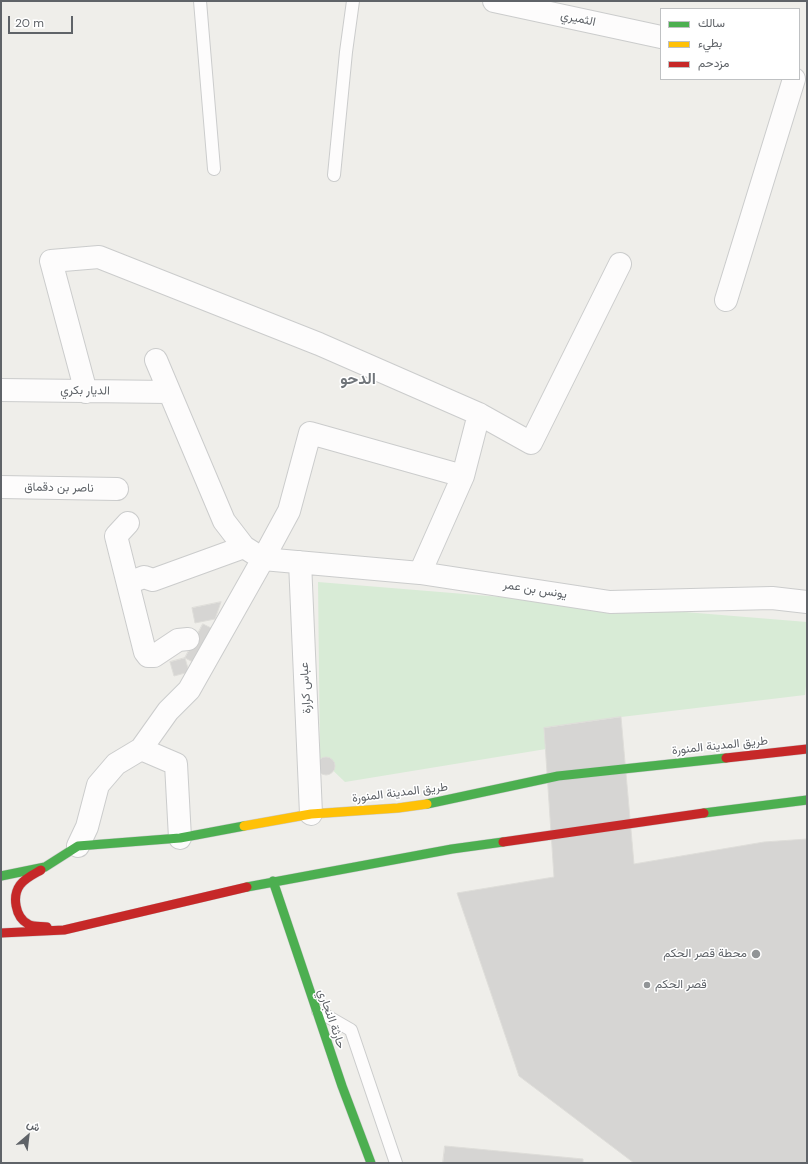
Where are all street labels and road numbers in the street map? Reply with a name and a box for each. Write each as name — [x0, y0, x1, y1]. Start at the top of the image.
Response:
street label: الثميري — [559, 8, 597, 30]
street label: الديار بكري — [60, 383, 110, 399]
street label: ناصر بن دقماق — [24, 480, 94, 496]
street label: يونس بن عمر — [502, 578, 568, 602]
street label: عباس كرارة — [297, 662, 315, 714]
street label: طريق المدينة المنورة — [671, 734, 769, 758]
street label: طريق المدينة المنورة — [351, 780, 449, 806]
street label: حارثة النجاري — [314, 987, 348, 1051]

